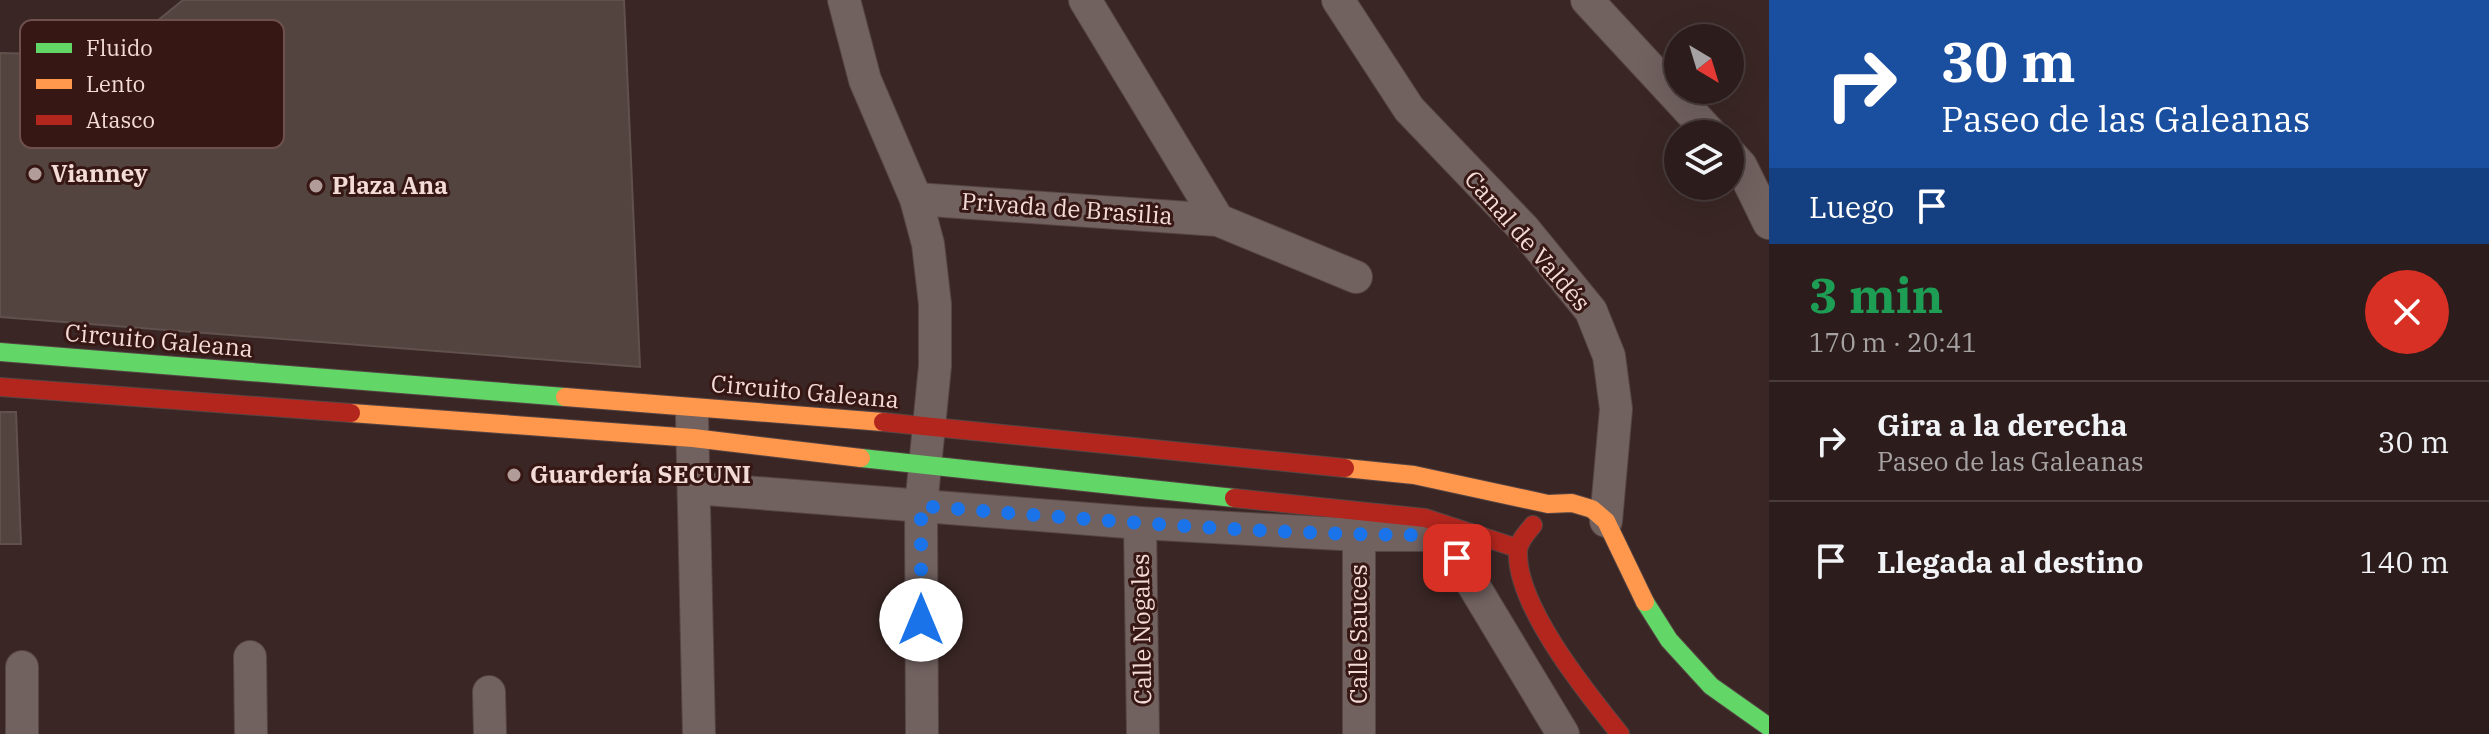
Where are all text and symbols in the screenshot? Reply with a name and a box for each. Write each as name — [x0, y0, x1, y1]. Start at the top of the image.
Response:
legend — [20, 20, 284, 148]
north arrow — [1664, 24, 1744, 104]
map controls — [1664, 24, 1744, 200]
text: 30 m — [1941, 25, 2076, 97]
icon: right — [1809, 32, 1913, 136]
text: Fluido — [86, 33, 153, 62]
text: Lento — [86, 69, 145, 98]
text: Paseo de las Galeanas — [1941, 95, 2310, 142]
text: Atasco — [86, 105, 155, 134]
button: layers — [1664, 120, 1744, 200]
place label: Vianney — [51, 157, 148, 189]
street label: Canal de Valdés — [1458, 163, 1598, 317]
marker: Vianney — [26, 165, 44, 183]
place label: Plaza Ana — [332, 169, 448, 201]
marker: Plaza Ana — [307, 177, 325, 195]
icon: arrive — [1910, 184, 1954, 228]
street label: Privada de Brasilia — [960, 185, 1174, 231]
text: Luego — [1809, 187, 1894, 226]
text: 3 min — [1809, 264, 1943, 326]
button: close — [2365, 270, 2449, 354]
street label: Circuito Galeana — [64, 316, 254, 364]
text: 170 m · 20:41 — [1809, 325, 1977, 359]
street label: Circuito Galeana — [710, 367, 900, 415]
text: Gira a la derecha — [1877, 405, 2128, 444]
icon: right — [1809, 419, 1853, 463]
text: 30 m — [2377, 422, 2449, 461]
text: Paseo de las Galeanas — [1877, 444, 2144, 478]
place label: Guardería SECUNI — [530, 458, 751, 490]
marker: Guardería SECUNI — [505, 466, 523, 484]
pin — [1423, 524, 1491, 592]
icon: arrive — [1435, 536, 1479, 580]
icon: arrive — [1809, 539, 1853, 583]
text: Llegada al destino — [1877, 542, 2143, 581]
text: 140 m — [2359, 542, 2449, 581]
street label: Calle Nogales — [1124, 553, 1158, 705]
street label: Calle Sauces — [1342, 564, 1374, 704]
position arrow — [879, 578, 963, 662]

